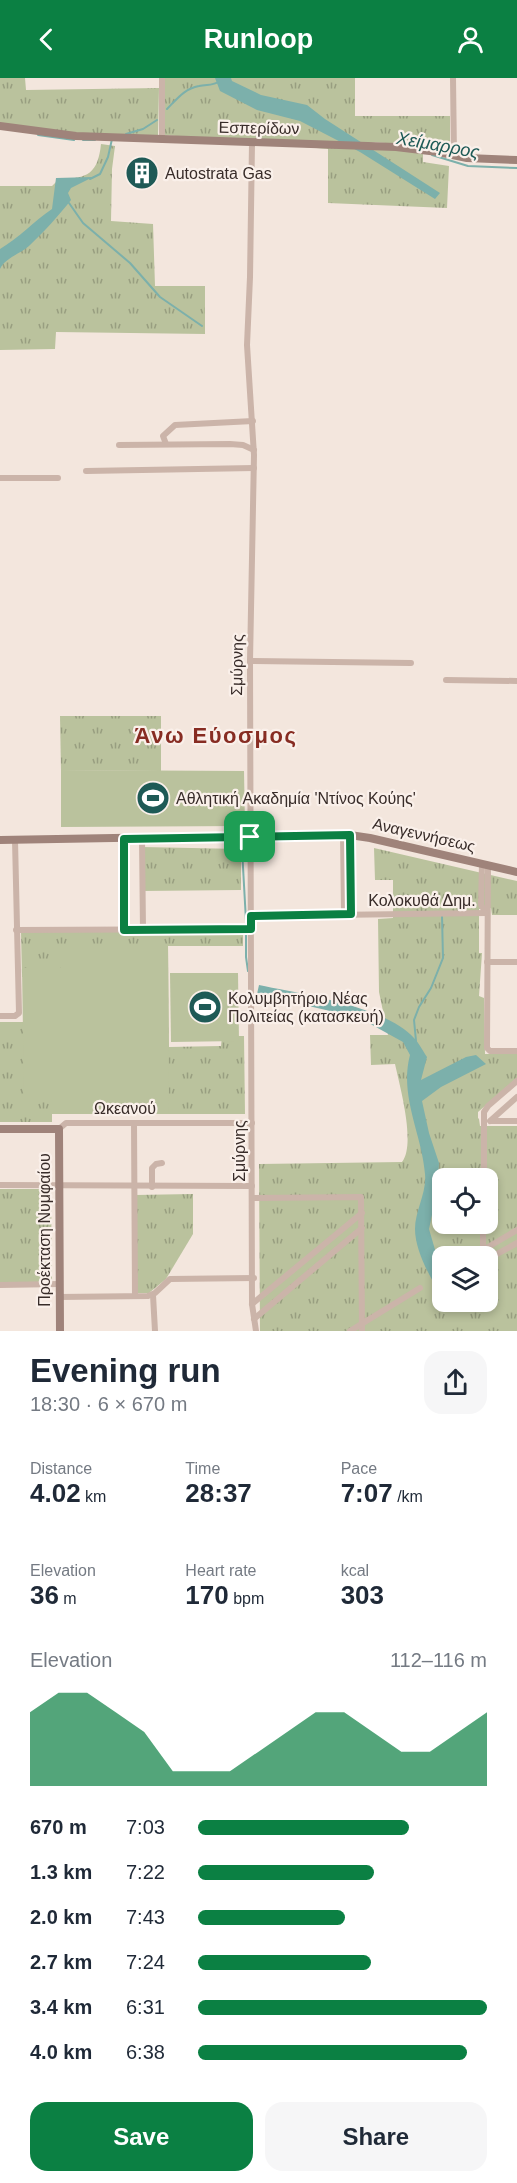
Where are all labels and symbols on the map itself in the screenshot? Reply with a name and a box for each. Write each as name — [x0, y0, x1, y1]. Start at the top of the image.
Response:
street label: Εσπερίδων — [218, 119, 300, 137]
water label: Χείμαρρος — [394, 128, 481, 162]
building icon: Autostrata Gas — [124, 155, 160, 191]
place label: Autostrata Gas — [165, 165, 272, 182]
street label: Σμύρνης — [228, 634, 246, 696]
district label: Άνω Εύοσμος — [135, 723, 297, 748]
sports icon: Αθλητική Ακαδημία 'Ντίνος Κούης' — [135, 780, 171, 816]
place label: Αθλητική Ακαδημία 'Ντίνος Κούης' — [176, 790, 416, 807]
pin — [224, 811, 275, 862]
street label: Αναγεννήσεως — [371, 815, 477, 855]
street label: Κολοκυθά Δημ. — [368, 892, 476, 909]
sports icon: Κολυμβητήριο Νέας Πολιτείας (κατασκευή) — [187, 989, 223, 1025]
place label: Κολυμβητήριο Νέας Πολιτείας (κατασκευή) — [228, 990, 384, 1025]
street label: Ωκεανού — [94, 1100, 156, 1117]
street label: Σμύρνης — [231, 1120, 248, 1182]
street label: Προέκταση Νυμφαίου — [36, 1153, 53, 1307]

